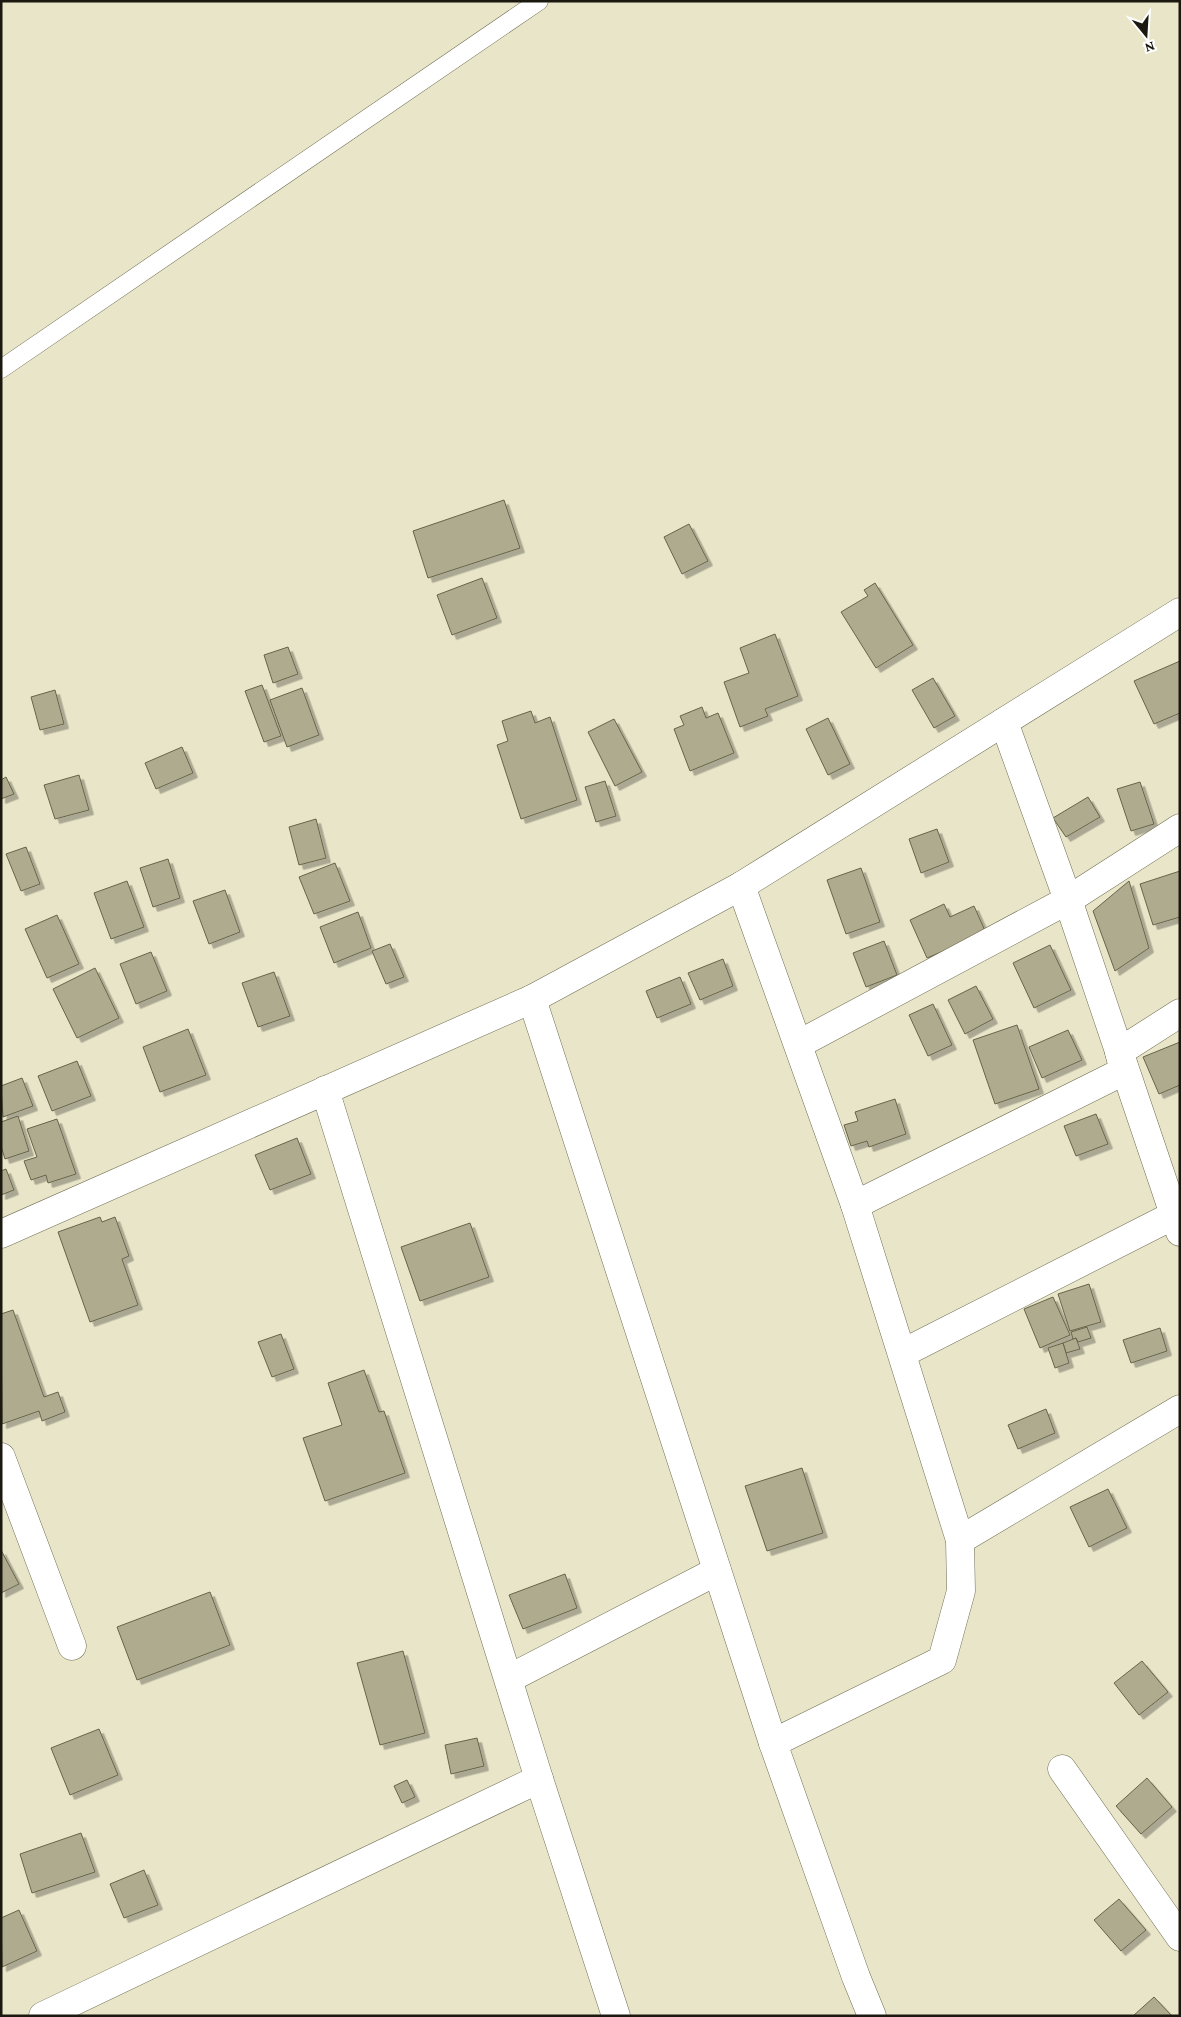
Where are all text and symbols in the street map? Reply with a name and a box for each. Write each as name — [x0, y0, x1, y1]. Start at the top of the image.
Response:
north arrow — [1121, 10, 1171, 60]
text: N — [1143, 38, 1157, 57]

